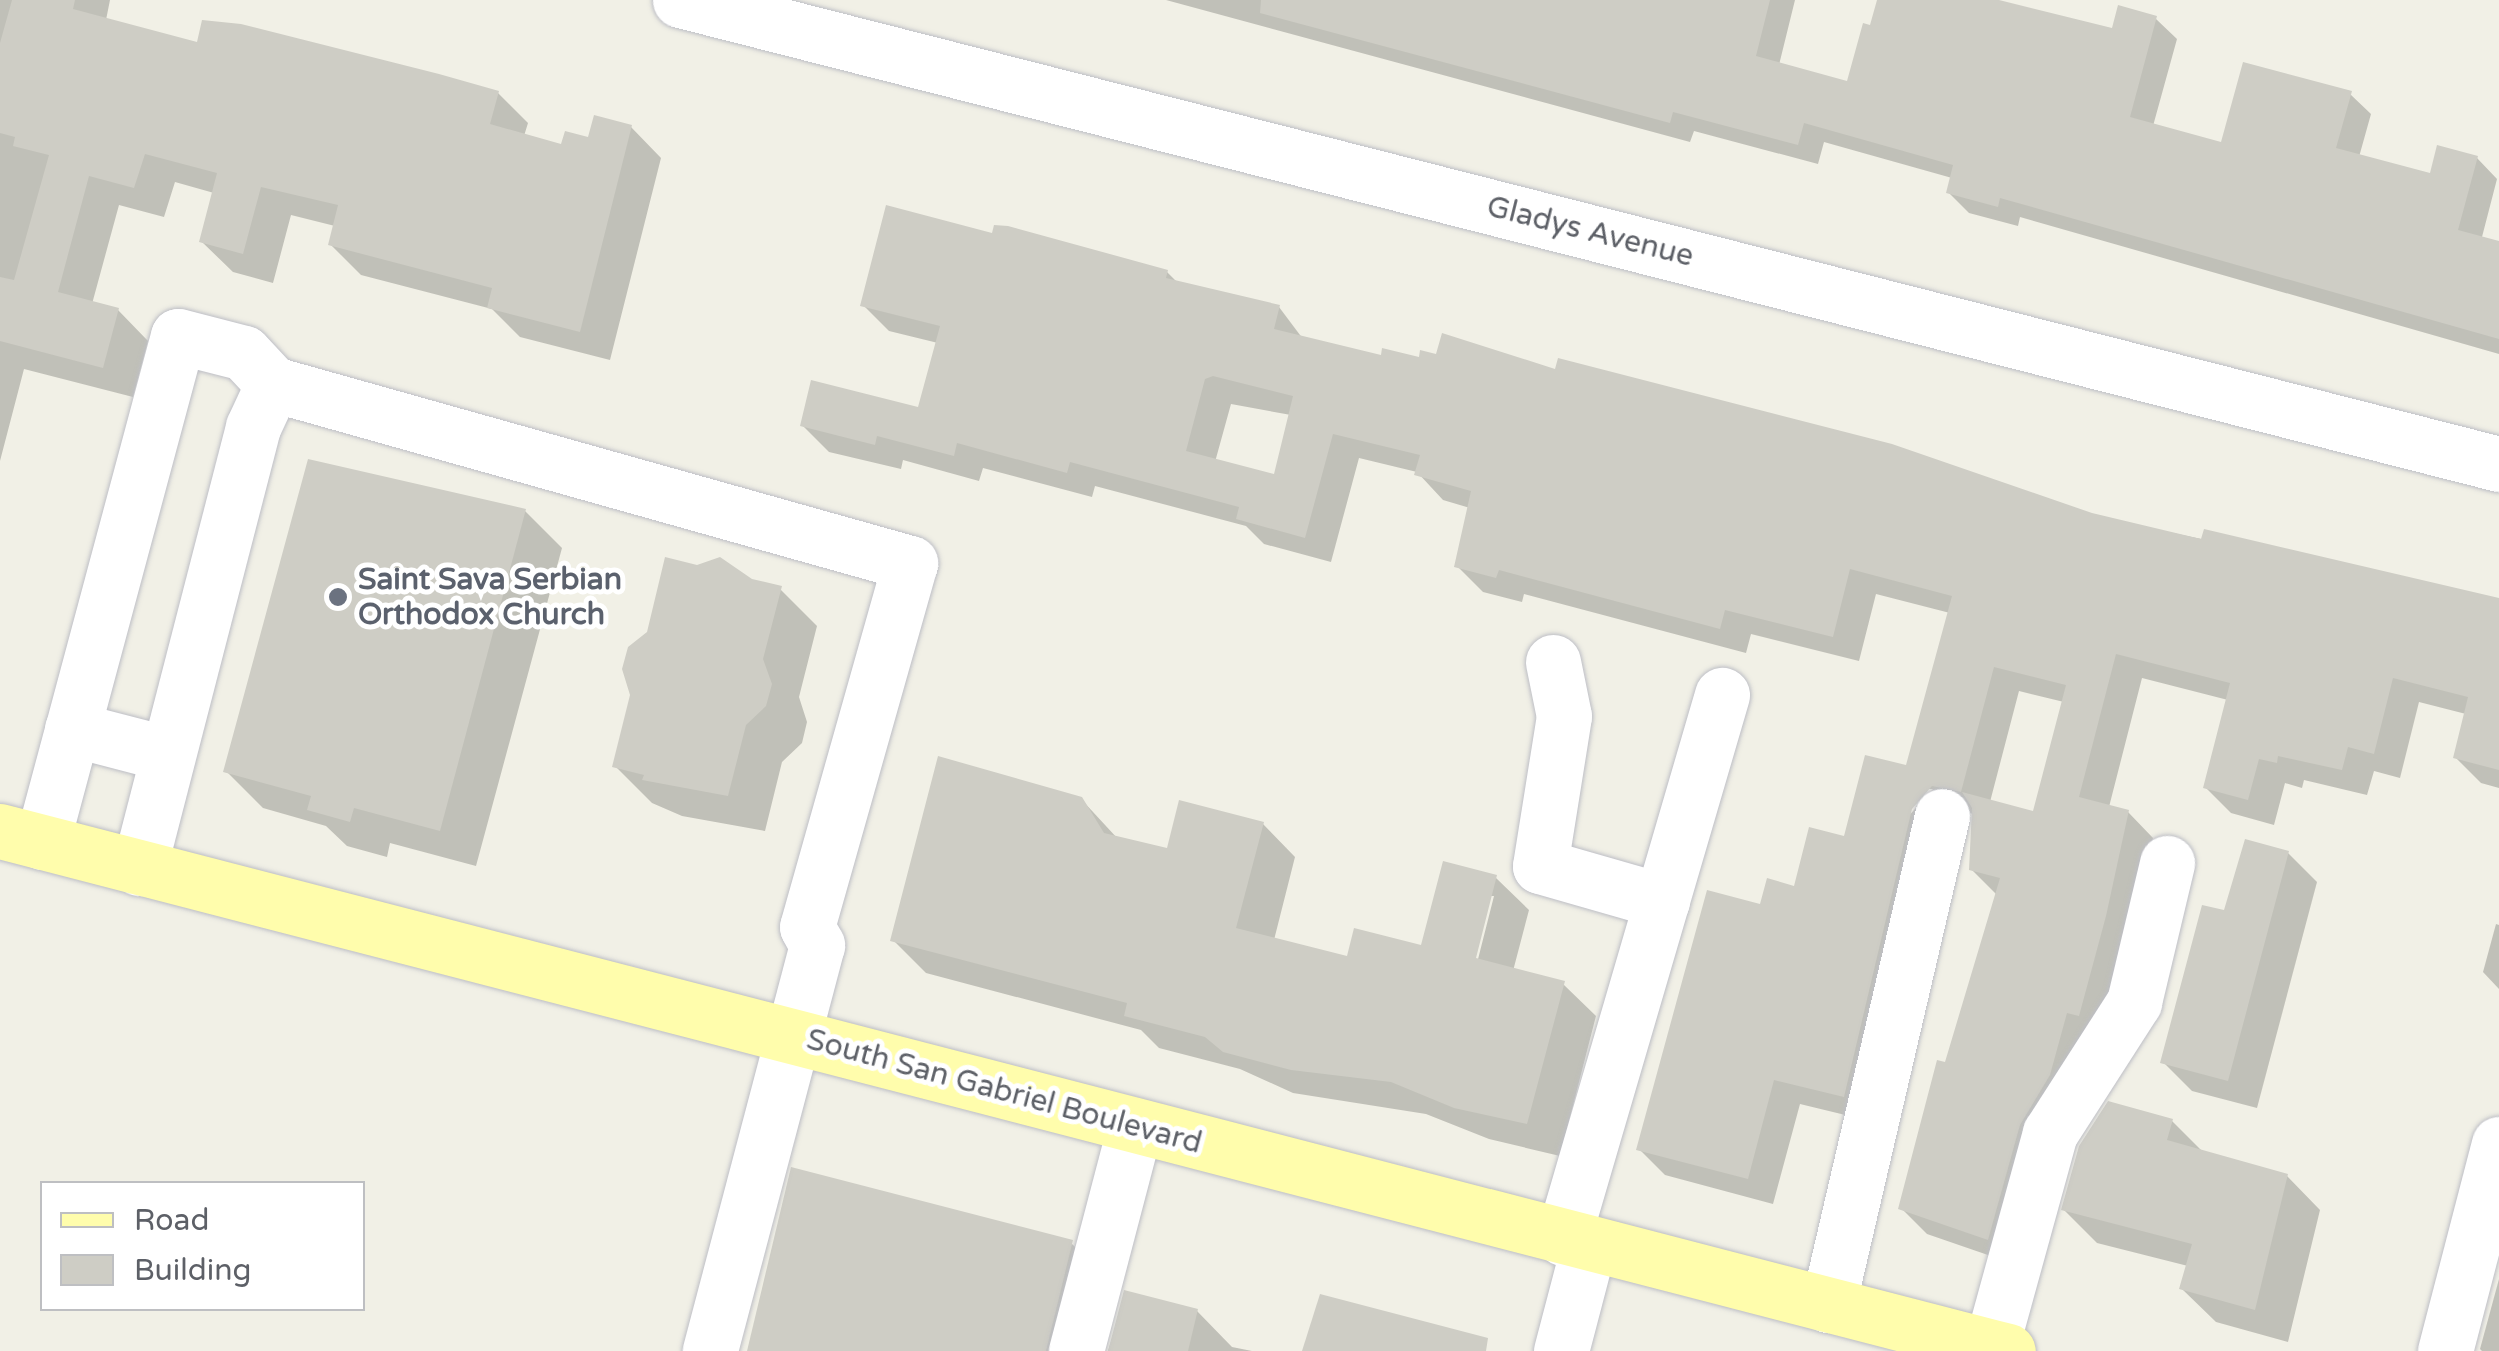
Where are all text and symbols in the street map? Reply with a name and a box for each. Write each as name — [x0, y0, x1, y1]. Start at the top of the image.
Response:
street label: Gladys Avenue — [1483, 189, 1697, 275]
place label: Saint Sava Serbian Orthodox Church — [358, 562, 622, 632]
marker: Saint Sava Serbian Orthodox Church — [327, 586, 349, 608]
street label: South San Gabriel Boulevard — [802, 1022, 1206, 1162]
legend — [40, 1181, 365, 1311]
text: Road — [134, 1202, 209, 1239]
text: Building — [134, 1252, 251, 1289]

